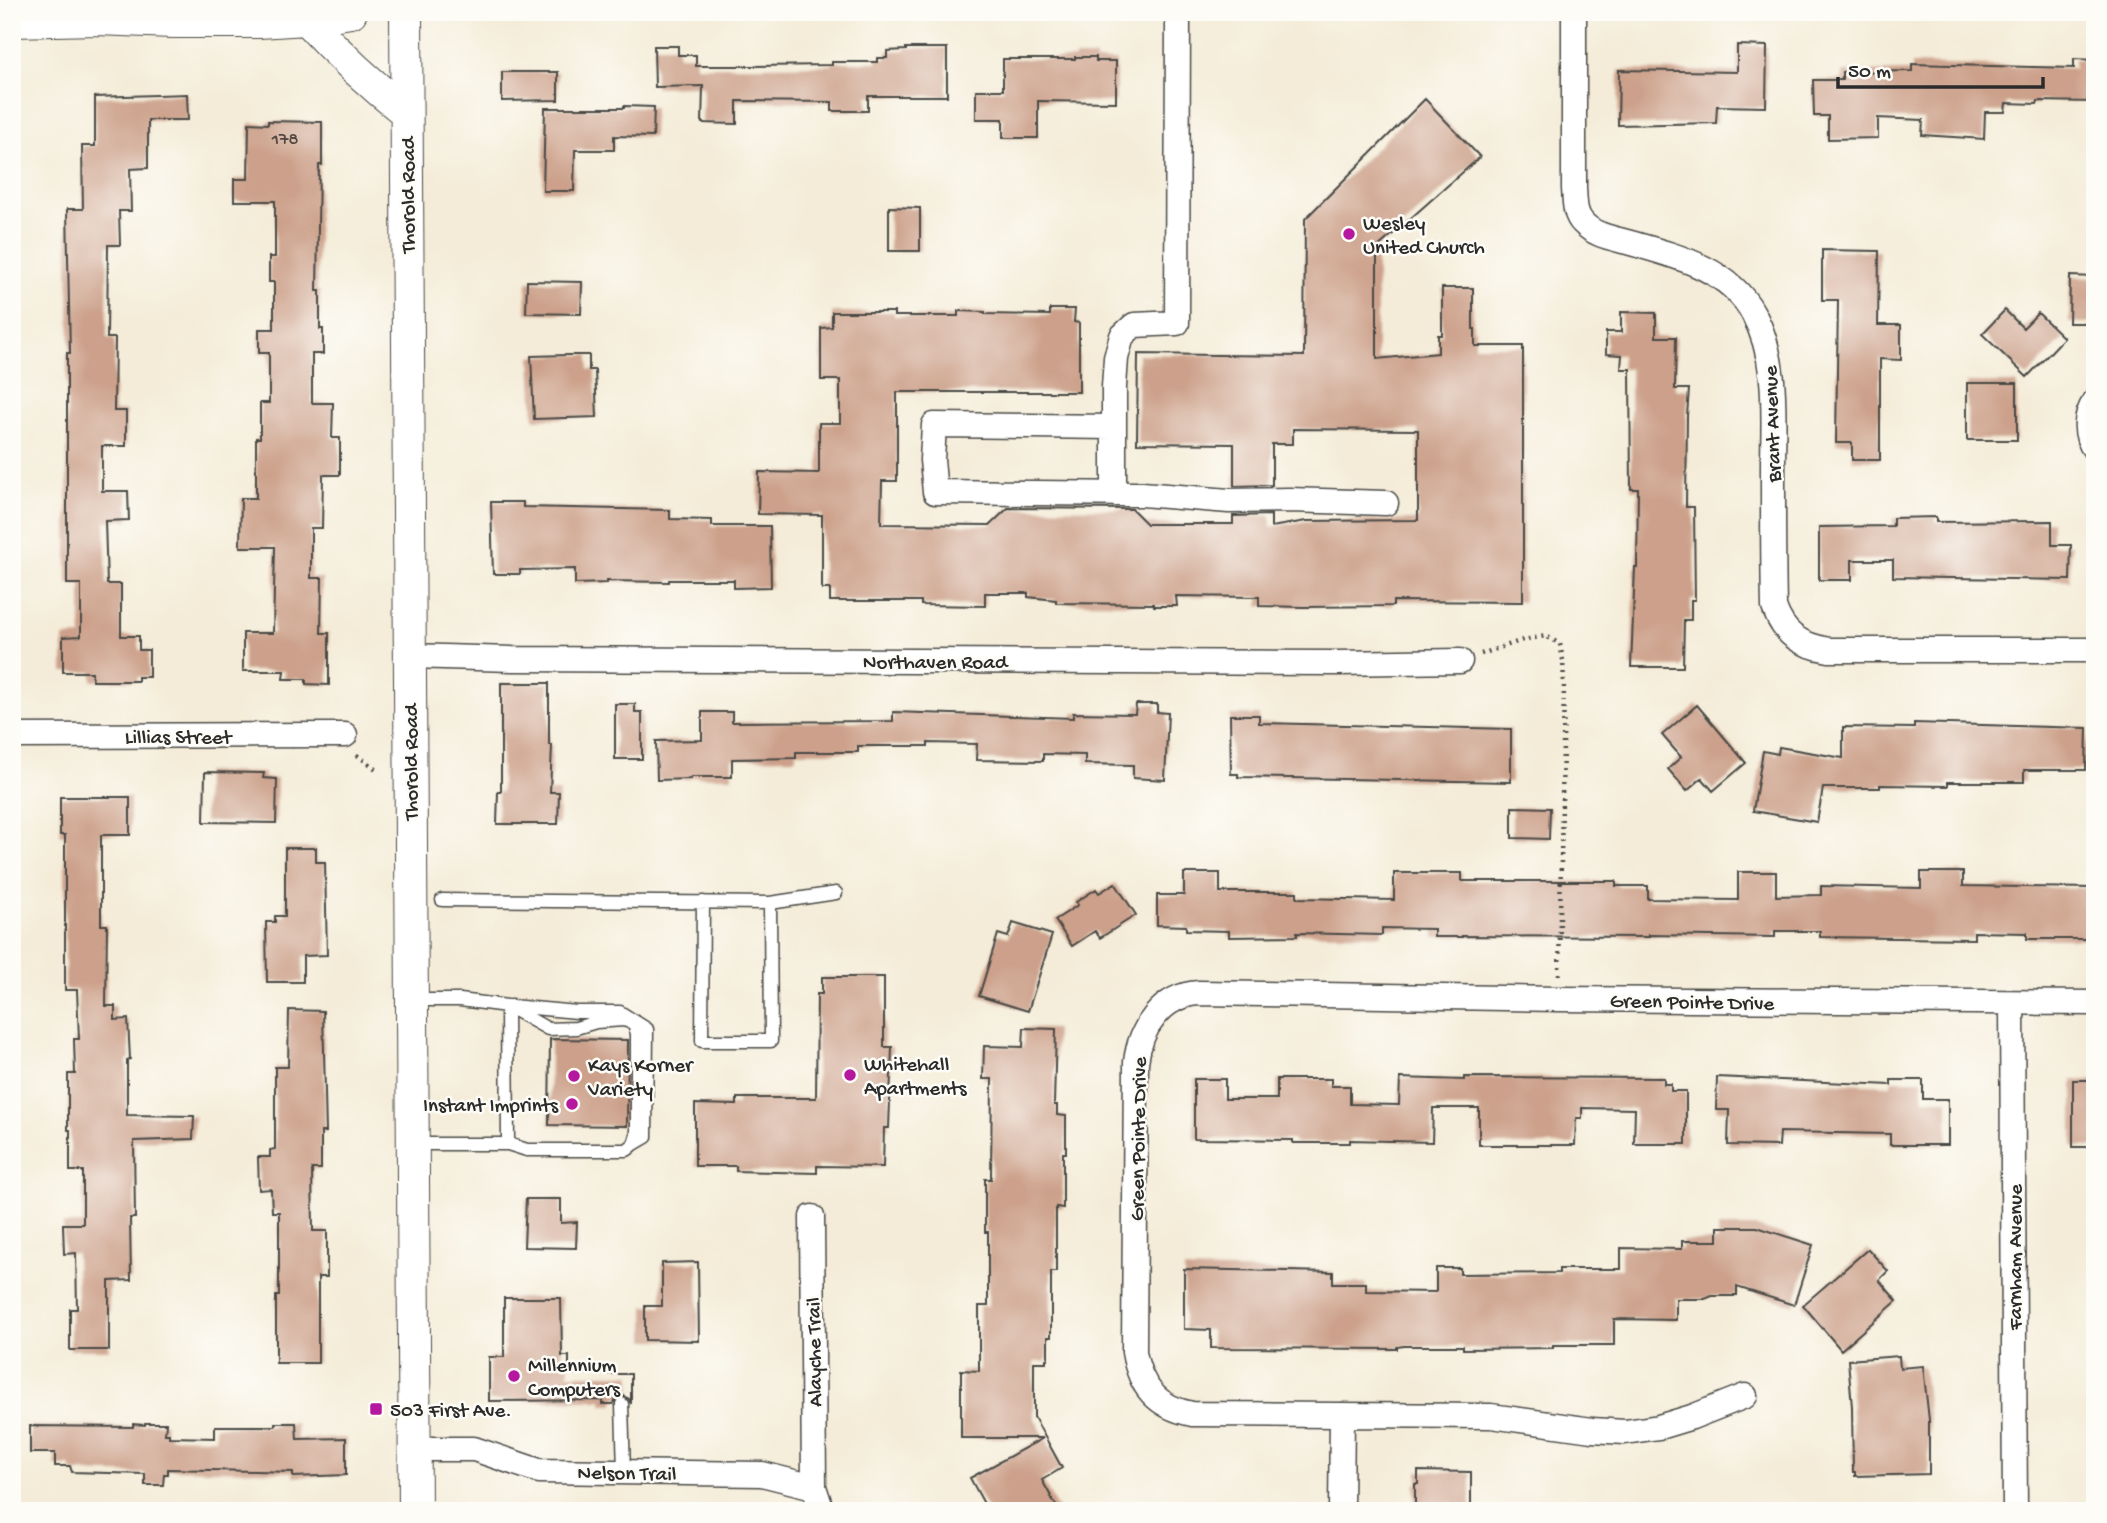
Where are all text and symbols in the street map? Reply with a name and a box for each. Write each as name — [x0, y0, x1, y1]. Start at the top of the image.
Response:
scale bar — [1838, 46, 2042, 90]
text: 50 m — [1848, 61, 1891, 86]
house number: 178 — [271, 130, 298, 151]
street label: Thorold Road — [398, 135, 423, 254]
place label: Wesley United Church — [1363, 213, 1485, 262]
marker: Wesley United Church — [1341, 226, 1357, 242]
street label: Brant Avenue — [1760, 364, 1789, 484]
street label: Northaven Road — [863, 652, 1009, 677]
street label: Thorold Road — [401, 702, 426, 821]
street label: Lillias Street — [125, 727, 234, 752]
street label: Green Pointe Drive — [1609, 991, 1776, 1018]
place label: Whitehall Apartments — [864, 1054, 968, 1103]
place label: Kays Korner Variety — [587, 1055, 694, 1104]
street label: Green Pointe Drive — [1127, 1055, 1154, 1222]
marker: Whitehall Apartments — [842, 1067, 858, 1083]
marker: Kays Korner Variety — [566, 1068, 582, 1084]
place label: Instant Imprints — [423, 1095, 559, 1120]
marker: Instant Imprints — [564, 1096, 580, 1112]
street label: Farnham Avenue — [2005, 1183, 2030, 1331]
street label: Alayche Trail — [803, 1297, 830, 1407]
place label: Millennium Computers — [528, 1355, 621, 1404]
marker: Millennium Computers — [506, 1368, 522, 1384]
place label: 503 First Ave. — [390, 1400, 512, 1425]
marker: 503 First Ave. — [368, 1401, 384, 1417]
street label: Nelson Trail — [577, 1462, 677, 1489]

